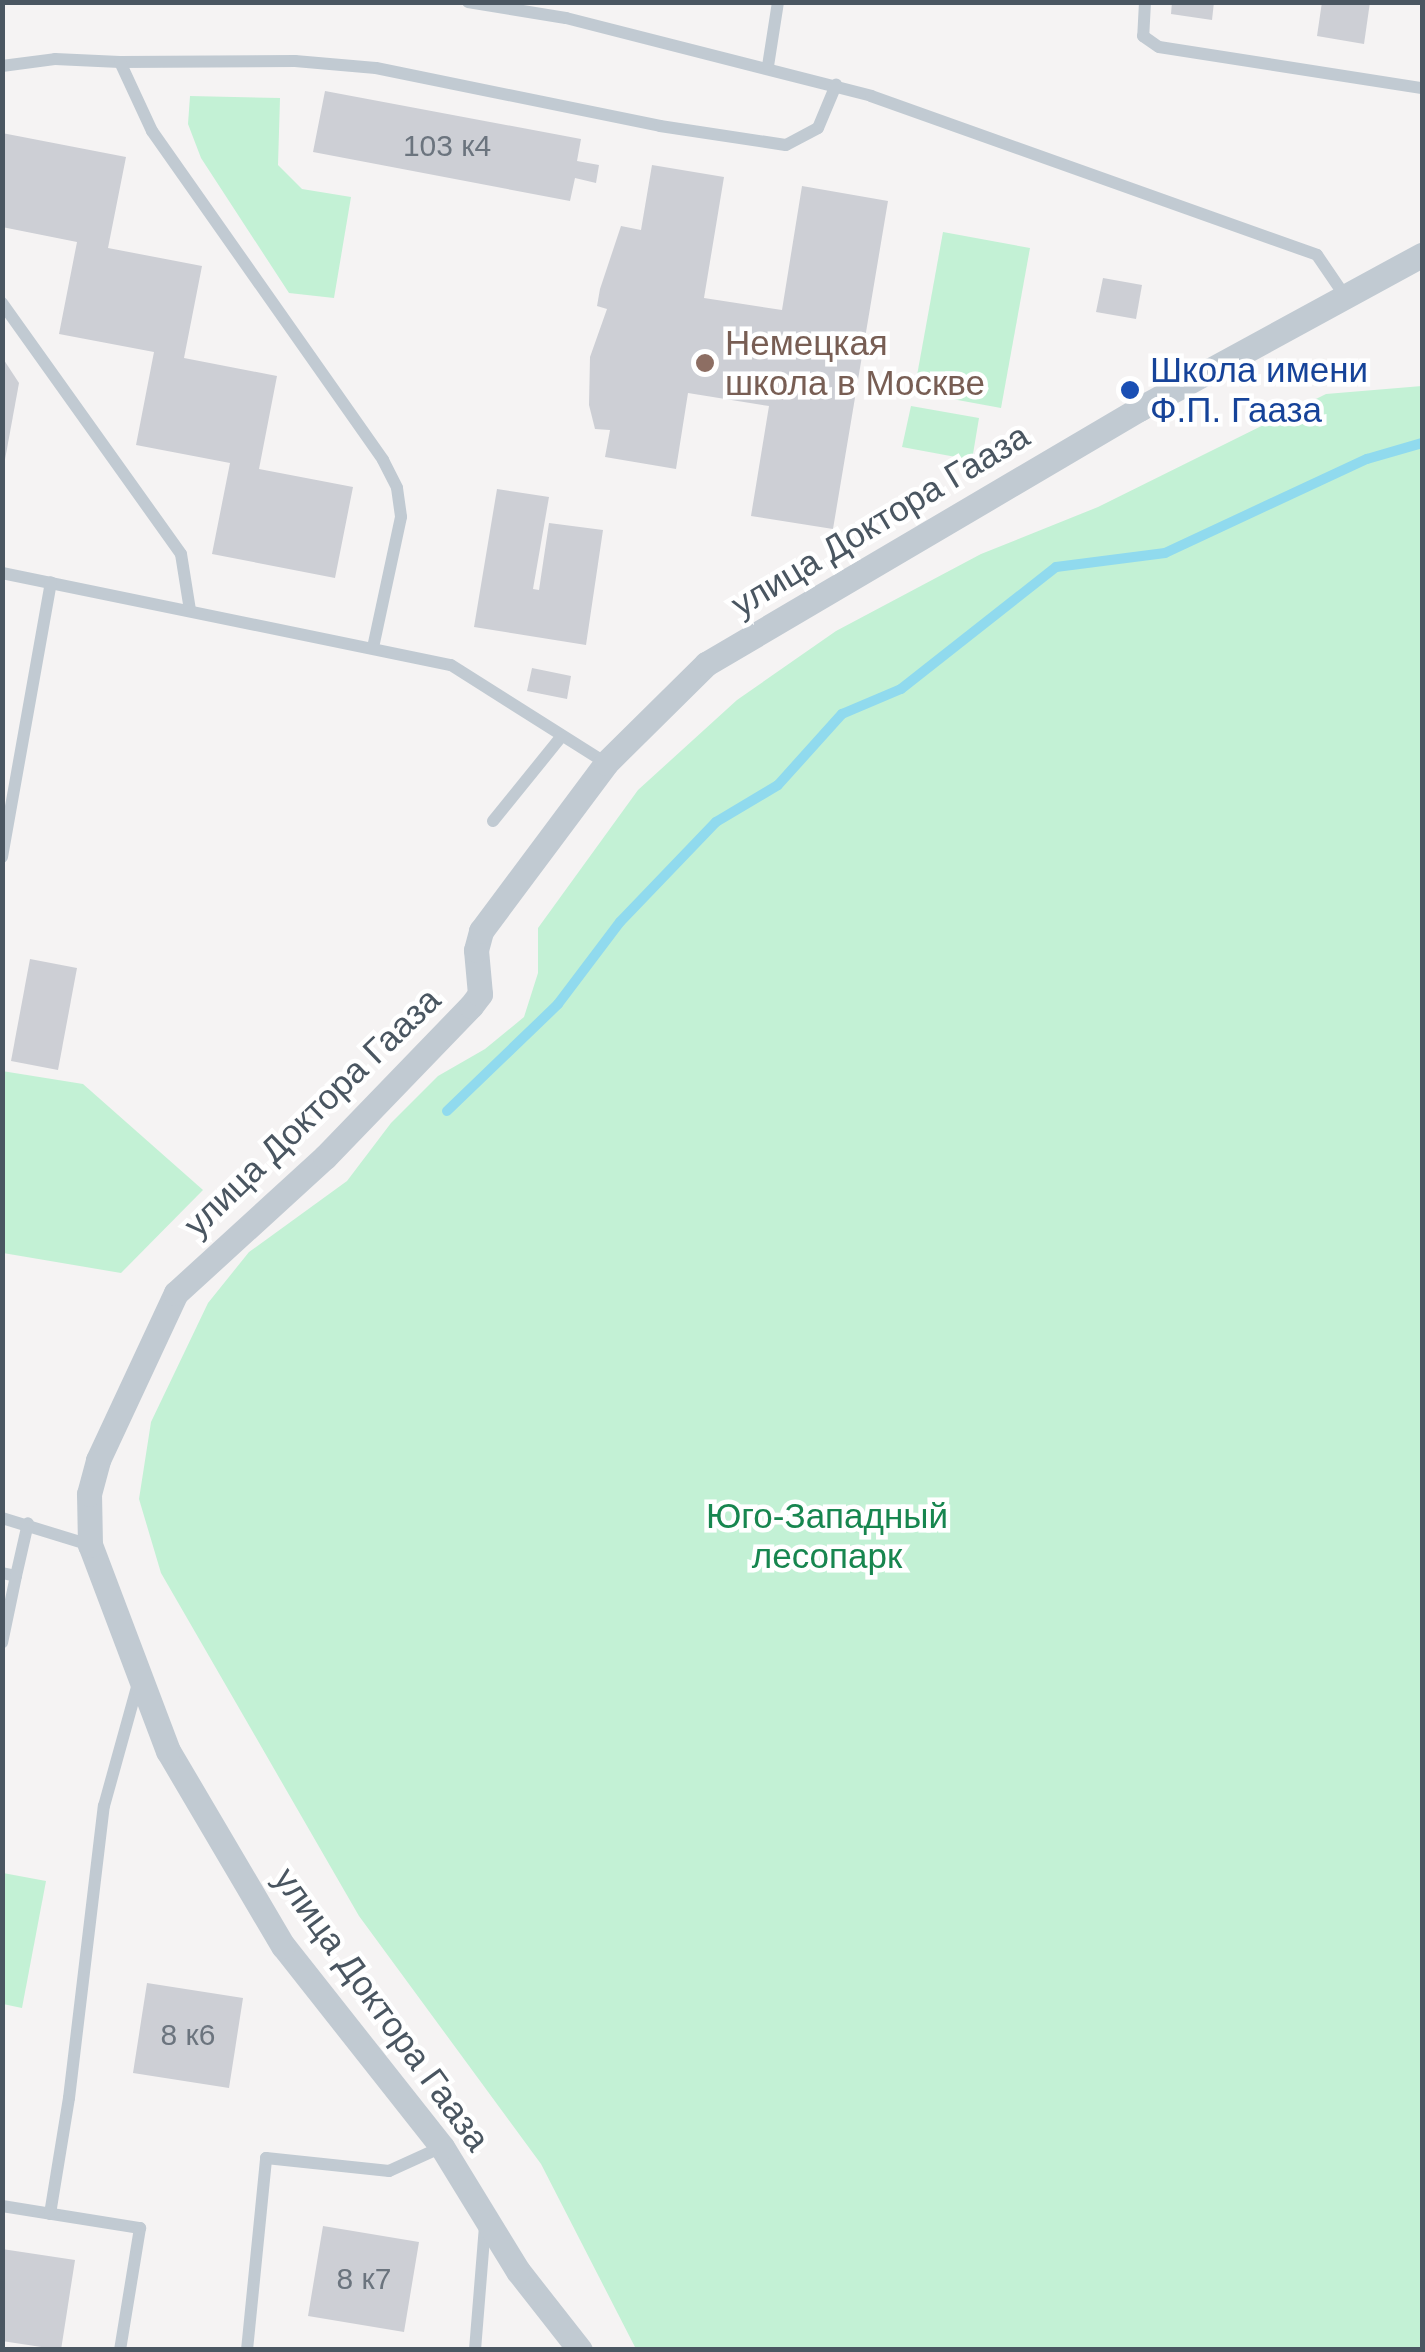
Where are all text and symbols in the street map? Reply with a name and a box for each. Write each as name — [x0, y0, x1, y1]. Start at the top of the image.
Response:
house number: 103 к4 — [403, 128, 491, 164]
place label: Немецкая школа в Москве — [725, 322, 985, 404]
place label: Школа имени Ф.П. Гааза — [1150, 349, 1368, 431]
marker: Немецкая школа в Москве — [694, 352, 716, 374]
marker: Школа имени Ф.П. Гааза — [1119, 379, 1141, 401]
street label: улица Доктора Гааза — [723, 414, 1037, 626]
street label: улица Доктора Гааза — [175, 979, 449, 1245]
park label: Юго-Западный лесопарк — [706, 1495, 948, 1577]
street label: улица Доктора Гааза — [265, 1859, 499, 2159]
house number: 8 к6 — [161, 2017, 215, 2053]
house number: 8 к7 — [337, 2261, 391, 2297]

